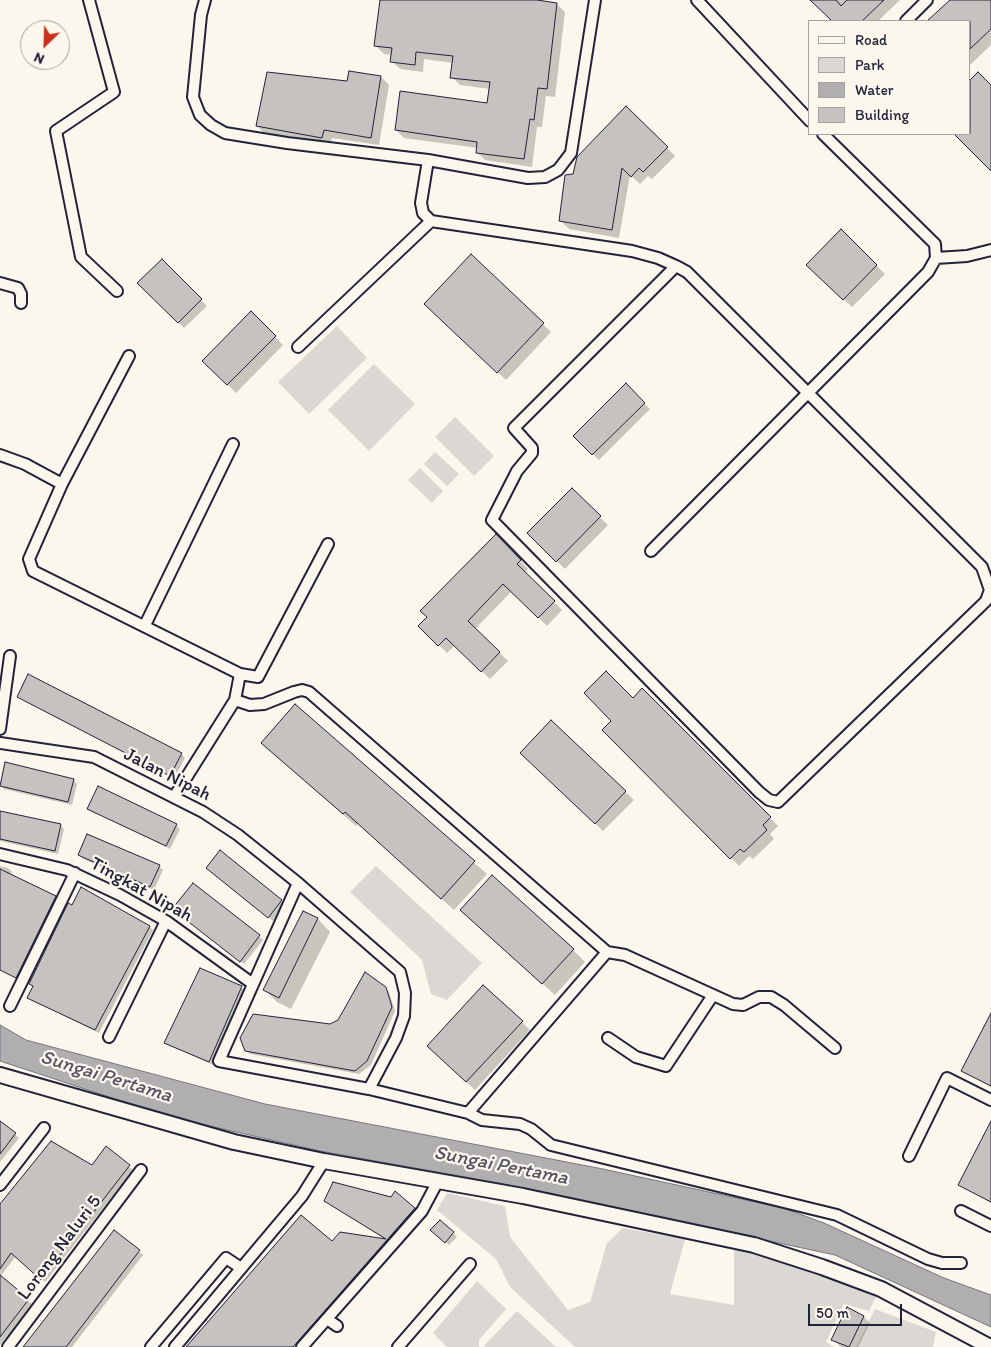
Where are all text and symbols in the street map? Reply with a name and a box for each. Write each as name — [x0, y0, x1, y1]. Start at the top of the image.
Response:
north arrow — [20, 20, 70, 70]
legend — [808, 20, 971, 135]
text: Road — [855, 31, 887, 49]
text: N — [31, 49, 47, 68]
text: Park — [855, 56, 885, 74]
text: Water — [855, 81, 893, 99]
text: Building — [855, 106, 909, 124]
street label: Jalan Nipah — [120, 743, 214, 807]
street label: Tingkat Nipah — [86, 853, 196, 927]
water label: Sungai Pertama — [37, 1046, 175, 1108]
water label: Sungai Pertama — [432, 1141, 570, 1191]
street label: Lorong Naluri 5 — [13, 1191, 107, 1305]
scale bar — [811, 1294, 905, 1326]
text: 50 m — [816, 1304, 849, 1322]

